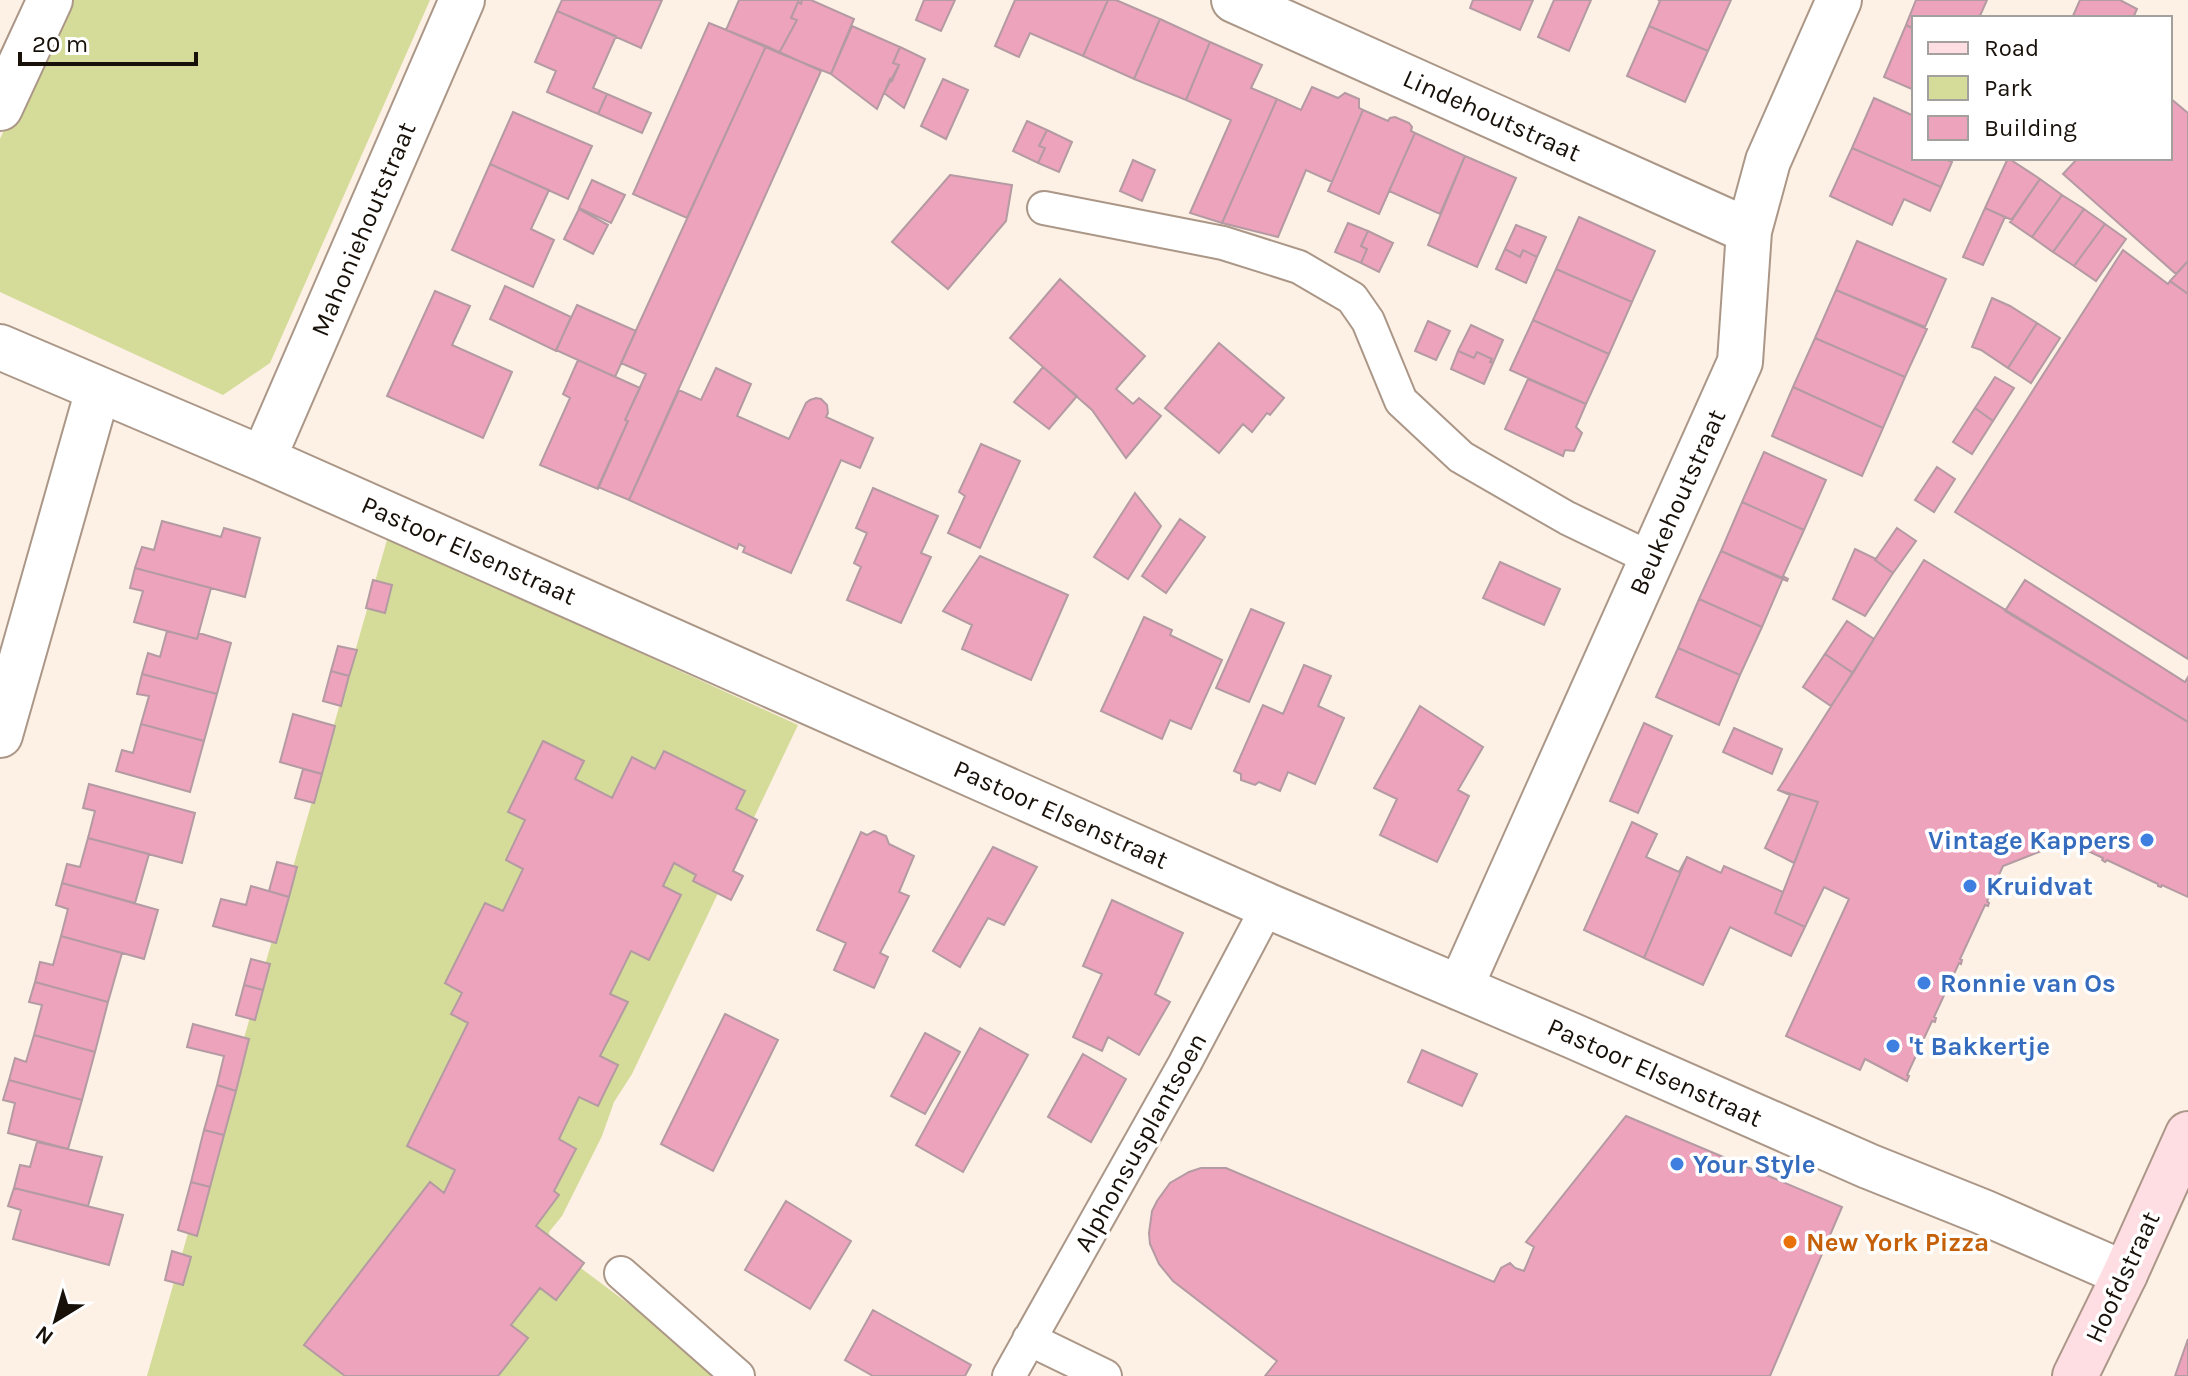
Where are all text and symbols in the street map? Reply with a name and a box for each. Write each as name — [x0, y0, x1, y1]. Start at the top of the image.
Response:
scale bar — [20, 16, 196, 66]
legend — [1912, 16, 2172, 160]
text: 20 m — [32, 30, 88, 58]
text: Road — [1984, 34, 2039, 62]
street label: Lindehoutstraat — [1398, 62, 1586, 169]
text: Park — [1984, 74, 2033, 102]
text: Building — [1984, 114, 2077, 142]
street label: Mahoniehoutstraat — [304, 117, 423, 341]
street label: Beukehoutstraat — [1623, 404, 1732, 600]
street label: Pastoor Elsenstraat — [357, 489, 581, 612]
street label: Pastoor Elsenstraat — [949, 753, 1173, 876]
place label: Vintage Kappers — [1928, 825, 2131, 856]
marker: Vintage Kappers — [2138, 831, 2156, 849]
place label: Kruidvat — [1986, 871, 2093, 902]
marker: Kruidvat — [1961, 877, 1979, 895]
place label: Ronnie van Os — [1940, 968, 2116, 999]
marker: Ronnie van Os — [1915, 974, 1933, 992]
street label: Pastoor Elsenstraat — [1543, 1011, 1767, 1134]
street label: Alphonsusplantsoen — [1067, 1027, 1213, 1257]
place label: 't Bakkertje — [1909, 1031, 2050, 1062]
marker: 't Bakkertje — [1884, 1037, 1902, 1055]
place label: Your Style — [1693, 1149, 1816, 1180]
marker: Your Style — [1668, 1155, 1686, 1173]
street label: Hoofdstraat — [2079, 1206, 2166, 1348]
place label: New York Pizza — [1806, 1227, 1989, 1258]
marker: New York Pizza — [1781, 1233, 1799, 1251]
north arrow — [16, 1280, 96, 1360]
text: N — [30, 1320, 59, 1350]

